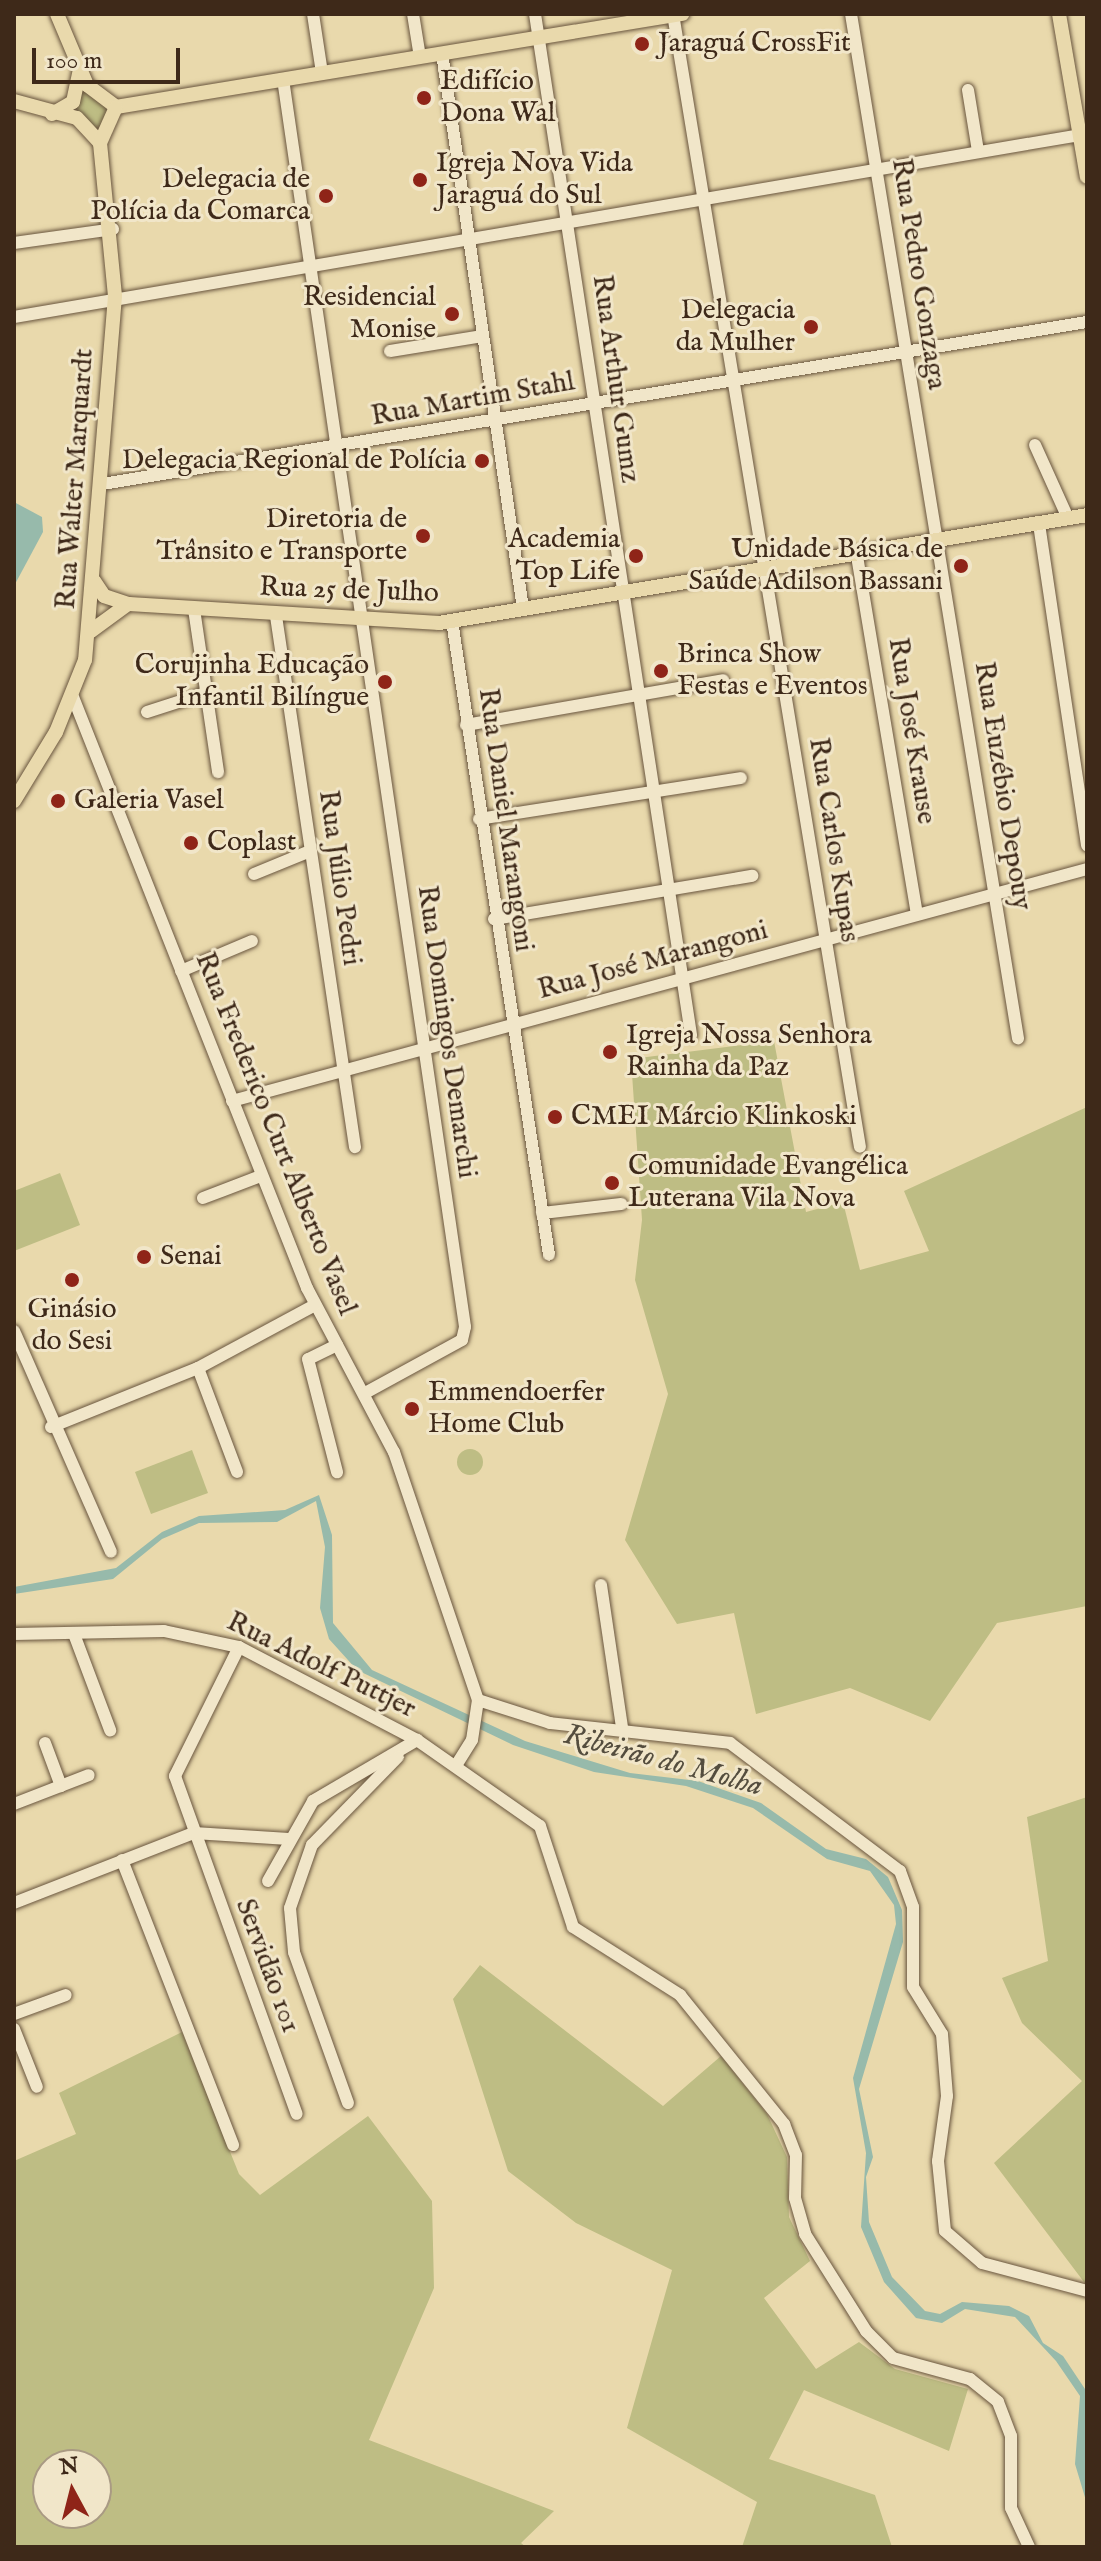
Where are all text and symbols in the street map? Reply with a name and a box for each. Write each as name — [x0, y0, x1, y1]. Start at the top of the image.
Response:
place label: Jaraguá CrossFit — [658, 27, 851, 61]
scale bar — [36, 32, 184, 82]
marker: Jaraguá CrossFit — [633, 35, 651, 53]
text: 100 m — [46, 46, 102, 77]
place label: Edifício Dona Wal — [440, 65, 555, 131]
marker: Edifício Dona Wal — [415, 89, 433, 107]
place label: Igreja Nova Vida Jaraguá do Sul — [436, 147, 633, 213]
street label: Rua Pedro Gonzaga — [883, 156, 953, 392]
place label: Delegacia de Polícia da Comarca — [90, 163, 310, 229]
marker: Igreja Nova Vida Jaraguá do Sul — [411, 171, 429, 189]
marker: Delegacia de Polícia da Comarca — [317, 187, 335, 205]
street label: Rua Arthur Gumz — [584, 273, 646, 485]
place label: Residencial Monise — [303, 281, 436, 347]
place label: Delegacia da Mulher — [676, 294, 795, 360]
marker: Residencial Monise — [443, 305, 461, 323]
marker: Delegacia da Mulher — [802, 318, 820, 336]
street label: Rua Walter Marquardt — [50, 347, 102, 611]
street label: Rua Martim Stahl — [369, 366, 577, 434]
place label: Delegacia Regional de Polícia — [122, 444, 466, 478]
marker: Delegacia Regional de Polícia — [473, 452, 491, 470]
place label: Diretoria de Trânsito e Transporte — [156, 503, 407, 569]
place label: Academia Top Life — [508, 523, 620, 589]
marker: Diretoria de Trânsito e Transporte — [414, 527, 432, 545]
place label: Unidade Básica de Saúde Adilson Bassani — [688, 533, 943, 599]
marker: Academia Top Life — [627, 547, 645, 565]
marker: Unidade Básica de Saúde Adilson Bassani — [950, 555, 972, 577]
street label: Rua 25 de Julho — [259, 571, 439, 611]
street label: Rua José Krause — [880, 635, 942, 827]
place label: Brinca Show Festas e Eventos — [677, 638, 868, 704]
place label: Corujinha Educação Infantil Bilíngue — [135, 649, 369, 715]
street label: Rua Euzébio Depouy — [966, 660, 1038, 912]
marker: Brinca Show Festas e Eventos — [652, 662, 670, 680]
marker: Corujinha Educação Infantil Bilíngue — [376, 673, 394, 691]
street label: Rua Daniel Marangoni — [470, 686, 540, 954]
street label: Rua Carlos Kupas — [800, 735, 866, 945]
place label: Galeria Vasel — [74, 784, 224, 818]
street label: Rua Júlio Pedri — [310, 788, 368, 968]
marker: Galeria Vasel — [49, 792, 67, 810]
place label: Coplast — [207, 826, 296, 860]
marker: Coplast — [182, 834, 200, 852]
street label: Rua Domingos Demarchi — [409, 883, 483, 1181]
street label: Rua José Marangoni — [534, 914, 772, 1008]
street label: Rua Frederico Curt Alberto Vasel — [187, 948, 363, 1320]
place label: Igreja Nossa Senhora Rainha da Paz — [626, 1019, 872, 1085]
marker: Igreja Nossa Senhora Rainha da Paz — [601, 1043, 619, 1061]
place label: CMEI Márcio Klinkoski — [571, 1100, 857, 1134]
marker: CMEI Márcio Klinkoski — [546, 1108, 564, 1126]
place label: Comunidade Evangélica Luterana Vila Nova — [628, 1150, 908, 1216]
marker: Comunidade Evangélica Luterana Vila Nova — [603, 1174, 621, 1192]
place label: Senai — [160, 1240, 222, 1274]
marker: Senai — [135, 1248, 153, 1266]
marker: Ginásio do Sesi — [63, 1271, 81, 1289]
place label: Ginásio do Sesi — [27, 1293, 117, 1359]
place label: Emmendoerfer Home Club — [428, 1376, 605, 1442]
marker: Emmendoerfer Home Club — [403, 1400, 421, 1418]
street label: Rua Adolf Puttjer — [221, 1606, 421, 1726]
water label: Ribeirão do Molha — [560, 1717, 766, 1805]
street label: Servidão 101 — [227, 1895, 307, 2037]
north arrow — [32, 2449, 112, 2529]
text: N — [58, 2452, 80, 2482]

